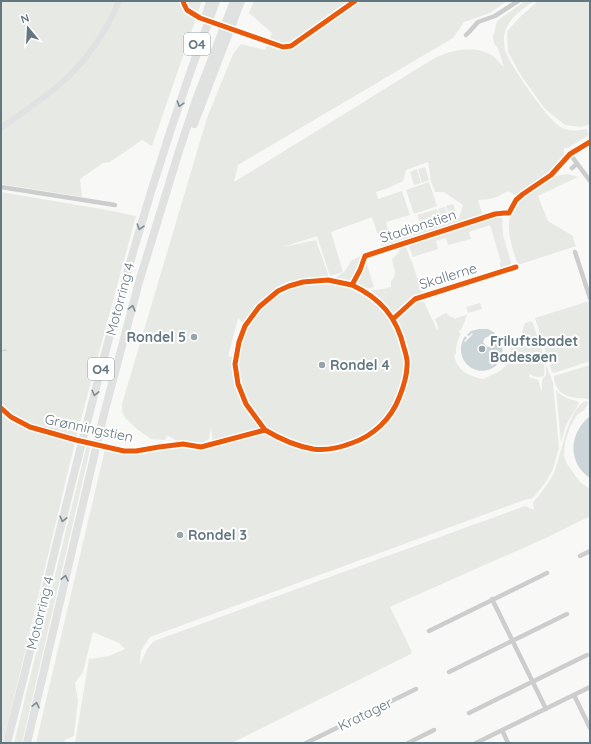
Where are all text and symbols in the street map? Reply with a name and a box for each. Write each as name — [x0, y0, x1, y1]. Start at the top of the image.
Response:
north arrow — [8, 8, 48, 48]
text: N — [19, 11, 31, 26]
road number: O4 — [184, 33, 210, 55]
one-way arrow — [176, 100, 184, 107]
street label: Stadionstien — [377, 205, 459, 247]
one-way arrow — [136, 224, 145, 231]
street label: Skallerne — [417, 259, 479, 293]
street label: Motorring 4 — [102, 260, 138, 338]
one-way arrow — [127, 305, 136, 312]
place label: Rondel 5 — [127, 328, 186, 346]
marker: Rondel 5 — [189, 332, 199, 342]
place label: Friluftsbadet Badesøen — [490, 332, 579, 366]
marker: Friluftsbadet Badesøen — [477, 344, 487, 354]
place label: Rondel 4 — [330, 356, 390, 374]
road number: O4 — [88, 358, 114, 380]
marker: Rondel 4 — [317, 360, 327, 370]
one-way arrow — [91, 390, 99, 397]
street label: Grønningstien — [43, 410, 135, 446]
one-way arrow — [59, 516, 68, 523]
place label: Rondel 3 — [188, 526, 247, 544]
marker: Rondel 3 — [175, 530, 185, 540]
street label: Motorring 4 — [22, 574, 58, 652]
one-way arrow — [61, 575, 69, 582]
street label: Kratager — [335, 693, 396, 735]
one-way arrow — [31, 702, 40, 709]

